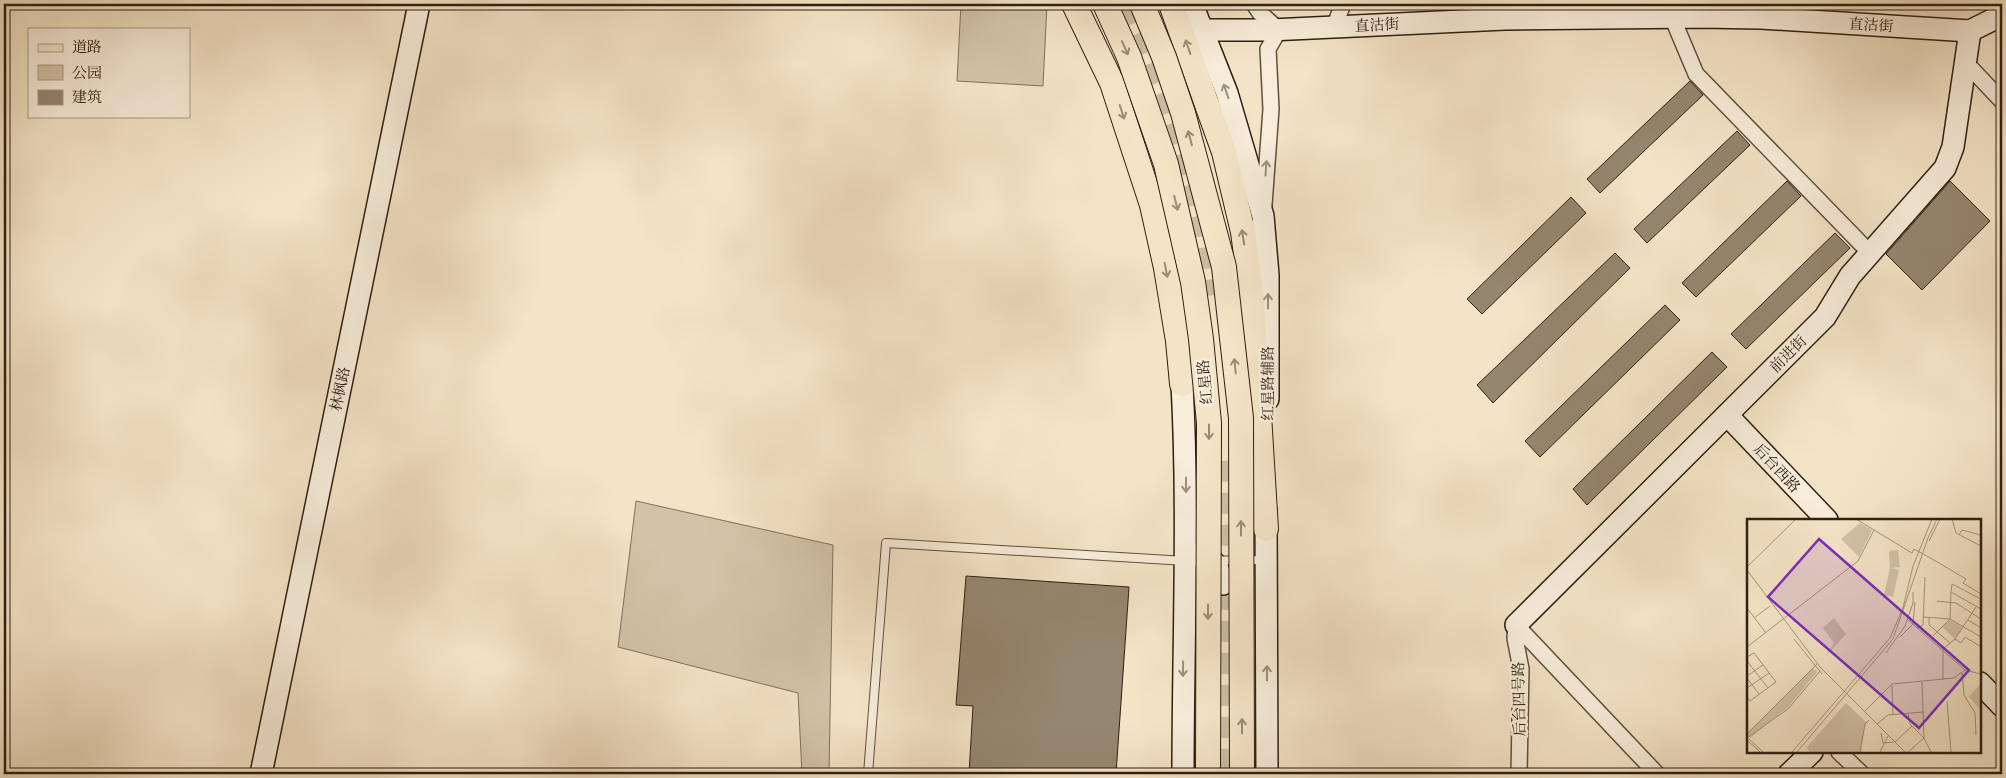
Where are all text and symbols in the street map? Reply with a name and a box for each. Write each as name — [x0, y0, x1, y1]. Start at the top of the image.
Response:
street label: 直沽街 — [1354, 14, 1400, 36]
street label: 直沽街 — [1848, 14, 1894, 36]
legend — [28, 28, 190, 118]
text: 道路 — [72, 37, 102, 57]
one-way arrow — [1120, 40, 1130, 55]
one-way arrow — [1183, 40, 1192, 56]
text: 公园 — [72, 63, 102, 83]
one-way arrow — [1221, 84, 1230, 99]
text: 建筑 — [72, 87, 102, 107]
one-way arrow — [1117, 104, 1127, 120]
one-way arrow — [1185, 131, 1194, 147]
one-way arrow — [1262, 160, 1271, 176]
one-way arrow — [1171, 194, 1181, 210]
one-way arrow — [1238, 229, 1248, 245]
one-way arrow — [1162, 261, 1171, 277]
one-way arrow — [1263, 293, 1273, 309]
street label: 前进街 — [1765, 331, 1811, 377]
street label: 红星路辅路 — [1258, 345, 1278, 421]
one-way arrow — [1230, 358, 1240, 374]
street label: 红星路 — [1193, 359, 1217, 405]
street label: 林枫路 — [326, 365, 354, 413]
one-way arrow — [1204, 424, 1214, 440]
street label: 后台西路 — [1749, 439, 1805, 497]
one-way arrow — [1181, 476, 1191, 493]
inset map — [1747, 519, 1981, 753]
one-way arrow — [1236, 520, 1246, 536]
one-way arrow — [1204, 604, 1213, 620]
one-way arrow — [1178, 660, 1188, 677]
street label: 后台四号路 — [1508, 661, 1530, 737]
one-way arrow — [1262, 665, 1272, 682]
one-way arrow — [1237, 718, 1247, 734]

